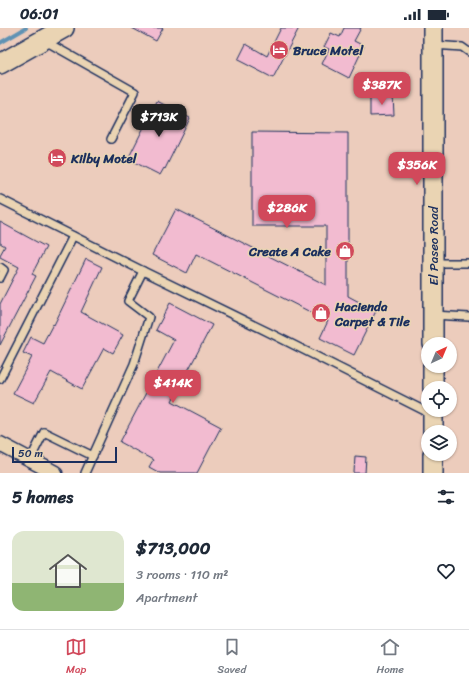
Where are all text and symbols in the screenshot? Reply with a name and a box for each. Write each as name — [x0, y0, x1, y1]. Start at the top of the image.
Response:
text: 06:01 — [20, 1, 58, 27]
hotel icon: Bruce Motel — [268, 39, 290, 61]
place label: Bruce Motel — [293, 39, 365, 62]
pin: $387K — [354, 72, 410, 106]
text: $387K — [362, 73, 402, 96]
pin: $713K — [131, 104, 187, 138]
text: $713K — [141, 105, 177, 128]
hotel icon: Kilby Motel — [46, 147, 68, 169]
place label: Kilby Motel — [70, 147, 138, 170]
pin: $356K — [389, 152, 445, 186]
text: $356K — [397, 153, 437, 176]
pin: $286K — [259, 195, 315, 229]
text: $286K — [267, 196, 307, 219]
street label: El Paseo Road — [422, 205, 445, 286]
place label: Create A Cake — [248, 240, 331, 263]
shop icon: Create A Cake — [334, 240, 356, 262]
place label: Hacienda Carpet & Tile — [334, 295, 410, 333]
shop icon: Hacienda Carpet & Tile — [310, 302, 332, 324]
north arrow — [421, 337, 457, 373]
map controls — [421, 337, 457, 461]
pin: $414K — [145, 370, 201, 404]
text: $414K — [154, 371, 192, 394]
button: locate — [421, 381, 457, 417]
button: layers — [421, 425, 457, 461]
text: 50 m — [18, 444, 43, 463]
scale bar — [12, 445, 117, 464]
text: 5 homes — [12, 482, 73, 512]
icon: filters — [435, 486, 457, 508]
text: $713,000 — [136, 533, 211, 563]
icon: home — [44, 547, 92, 595]
icon: heart — [435, 560, 457, 582]
text: 3 rooms · 110 m² — [136, 563, 228, 586]
text: Apartment — [136, 586, 197, 609]
tab: Map — [65, 636, 87, 679]
tab: Saved — [217, 636, 246, 679]
tab: Home — [376, 636, 404, 679]

